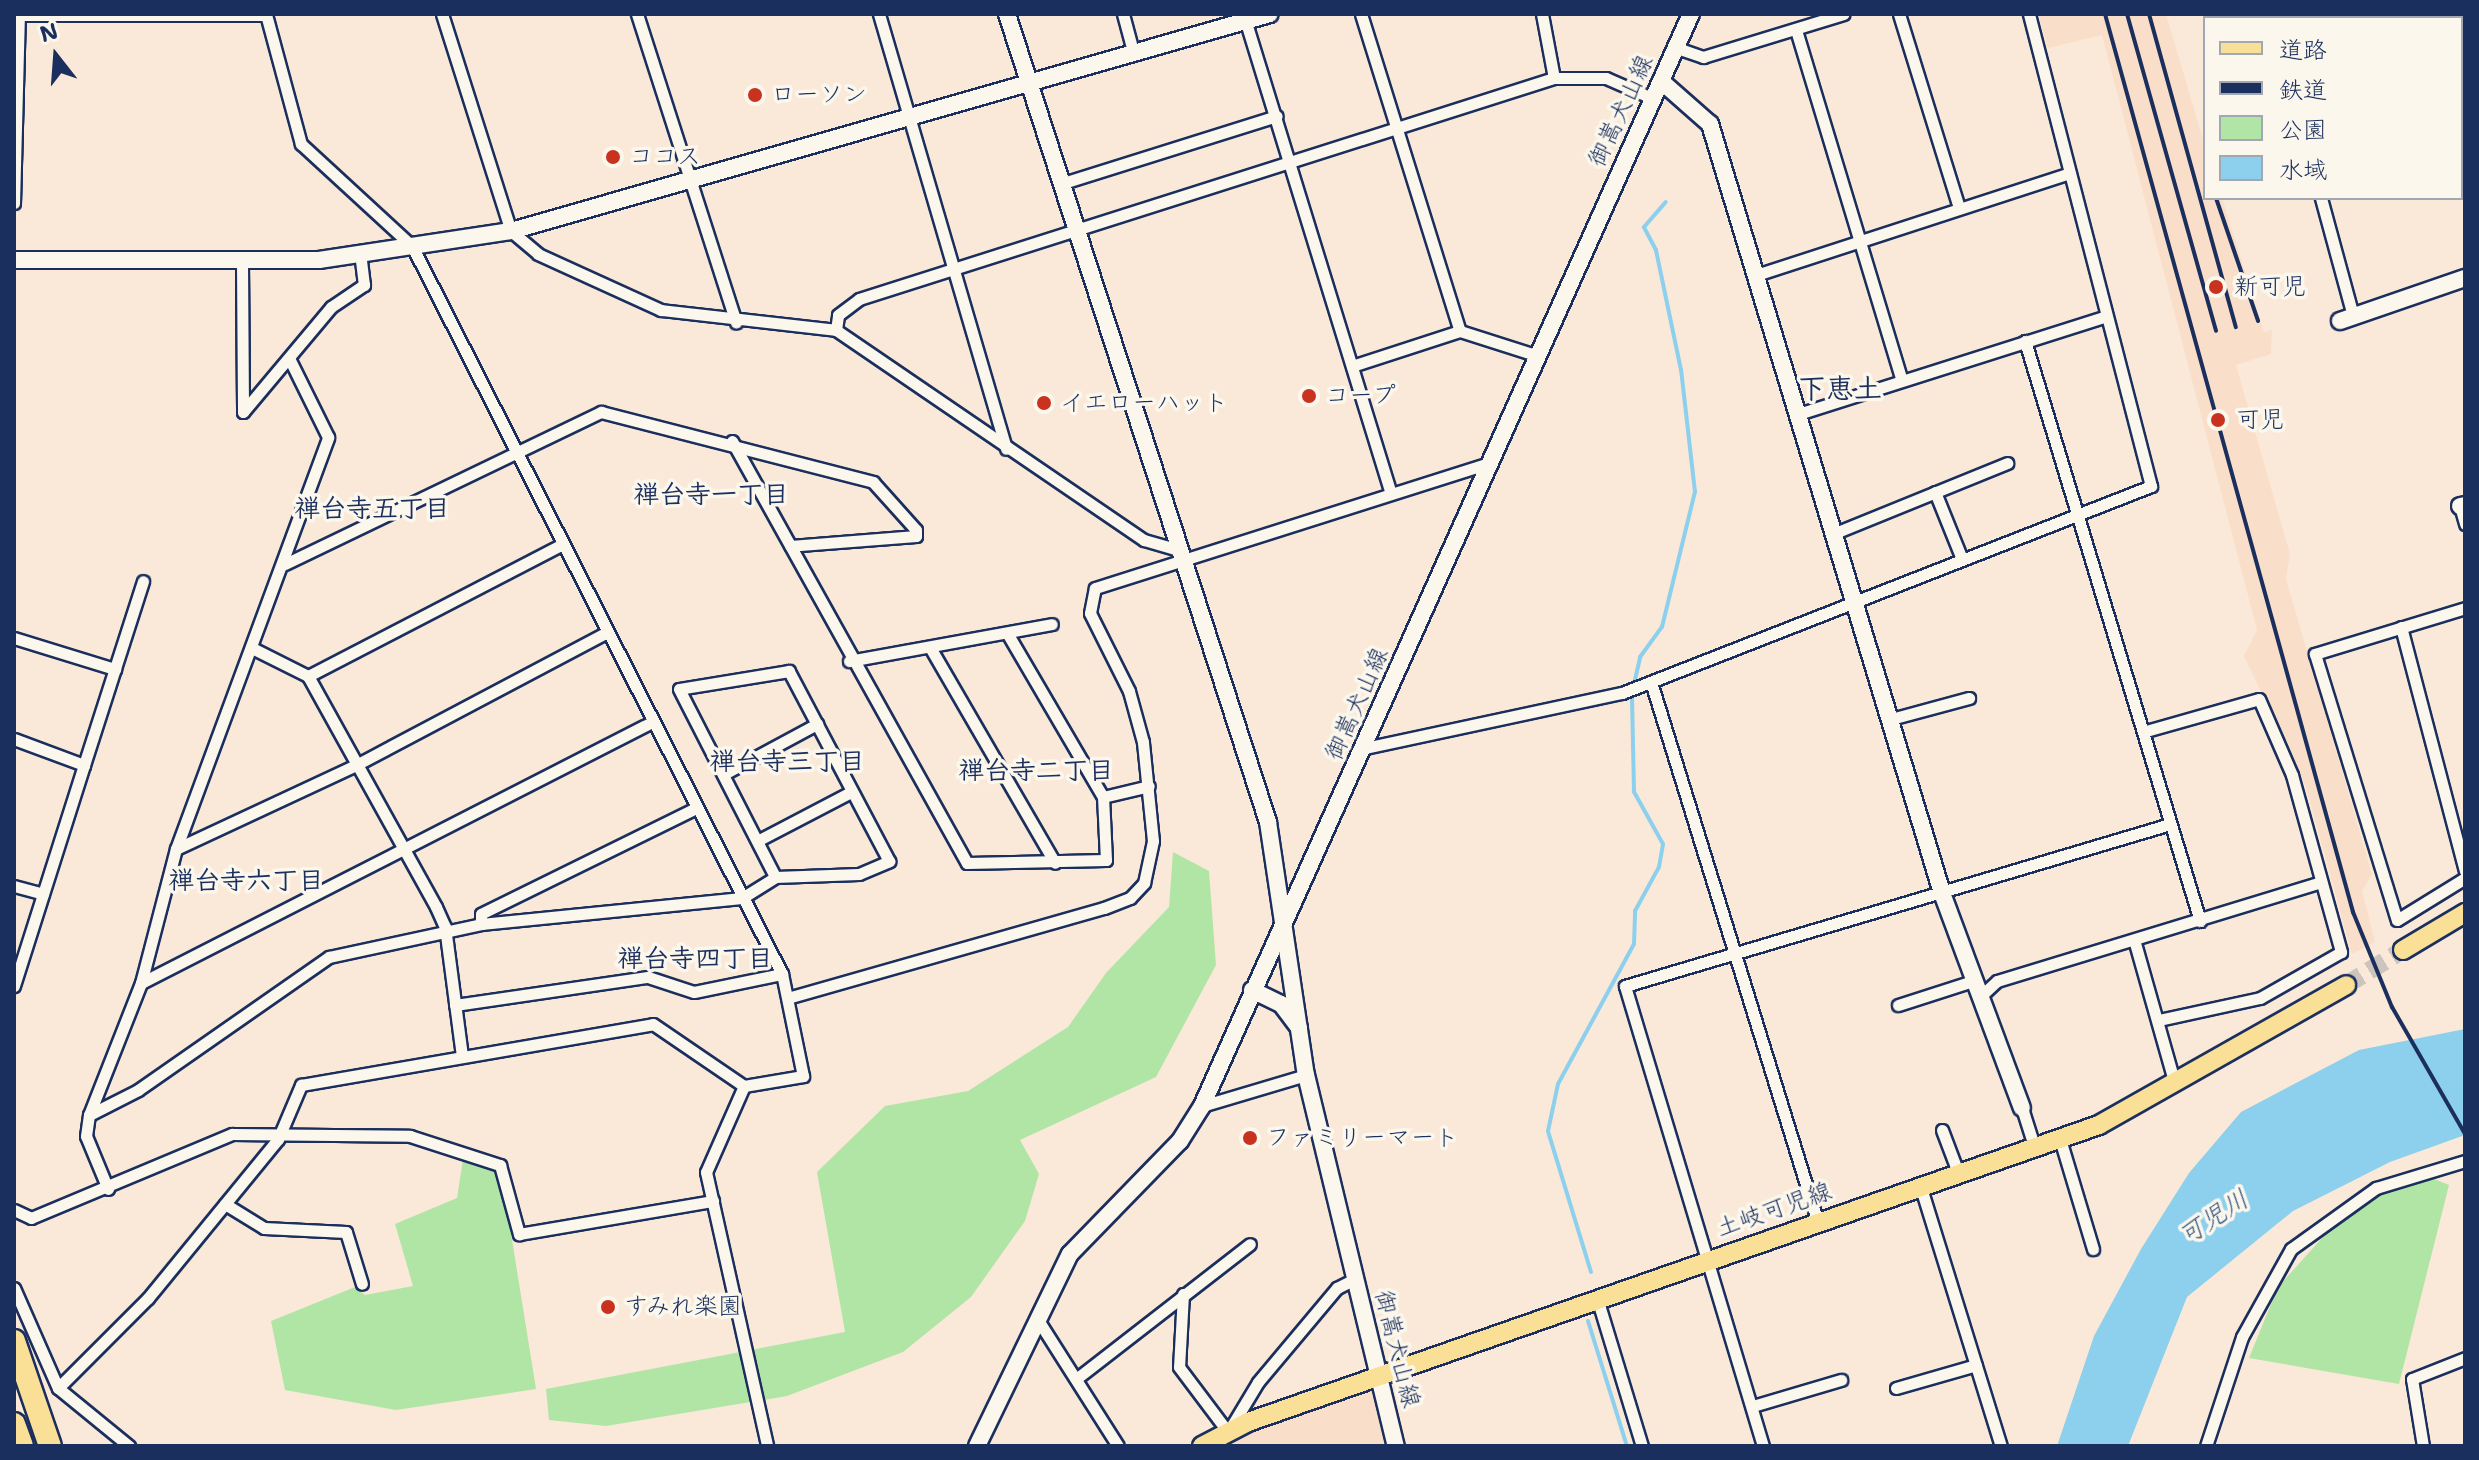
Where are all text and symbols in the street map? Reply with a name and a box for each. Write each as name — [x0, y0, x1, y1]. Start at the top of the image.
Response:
north arrow — [16, 16, 96, 96]
text: N — [36, 16, 61, 49]
legend — [2203, 16, 2463, 200]
text: 道路 — [2279, 34, 2327, 66]
street label: 御嵩犬山線 — [1583, 51, 1659, 171]
text: 鉄道 — [2279, 74, 2327, 106]
place label: ローソン — [771, 81, 867, 109]
marker: ローソン — [746, 86, 764, 104]
text: 公園 — [2279, 114, 2327, 146]
place label: ココス — [629, 143, 701, 171]
marker: ココス — [604, 148, 622, 166]
text: 水域 — [2279, 154, 2327, 186]
place label: 新可児 — [2234, 273, 2306, 301]
marker: 新可児 — [2205, 276, 2227, 298]
district label: 下恵土 — [1798, 371, 1882, 405]
place label: コープ — [1325, 382, 1397, 410]
marker: コープ — [1300, 387, 1318, 405]
place label: イエローハット — [1060, 389, 1228, 417]
marker: イエローハット — [1035, 394, 1053, 412]
place label: 可児 — [2236, 406, 2284, 434]
marker: 可児 — [2207, 409, 2229, 431]
district label: 禅台寺一丁目 — [633, 478, 789, 510]
district label: 禅台寺五丁目 — [294, 492, 450, 524]
street label: 御嵩犬山線 — [1319, 643, 1395, 765]
district label: 禅台寺三丁目 — [709, 745, 865, 777]
district label: 禅台寺二丁目 — [958, 754, 1114, 786]
district label: 禅台寺六丁目 — [168, 864, 324, 896]
district label: 禅台寺四丁目 — [617, 942, 773, 974]
place label: ファミリーマート — [1266, 1124, 1458, 1152]
marker: ファミリーマート — [1241, 1129, 1259, 1147]
street label: 土岐可児線 — [1713, 1177, 1835, 1243]
water label: 可児川 — [2172, 1183, 2254, 1251]
street label: 御嵩犬山線 — [1369, 1287, 1425, 1411]
place label: すみれ楽園 — [624, 1293, 744, 1321]
marker: すみれ楽園 — [599, 1298, 617, 1316]

